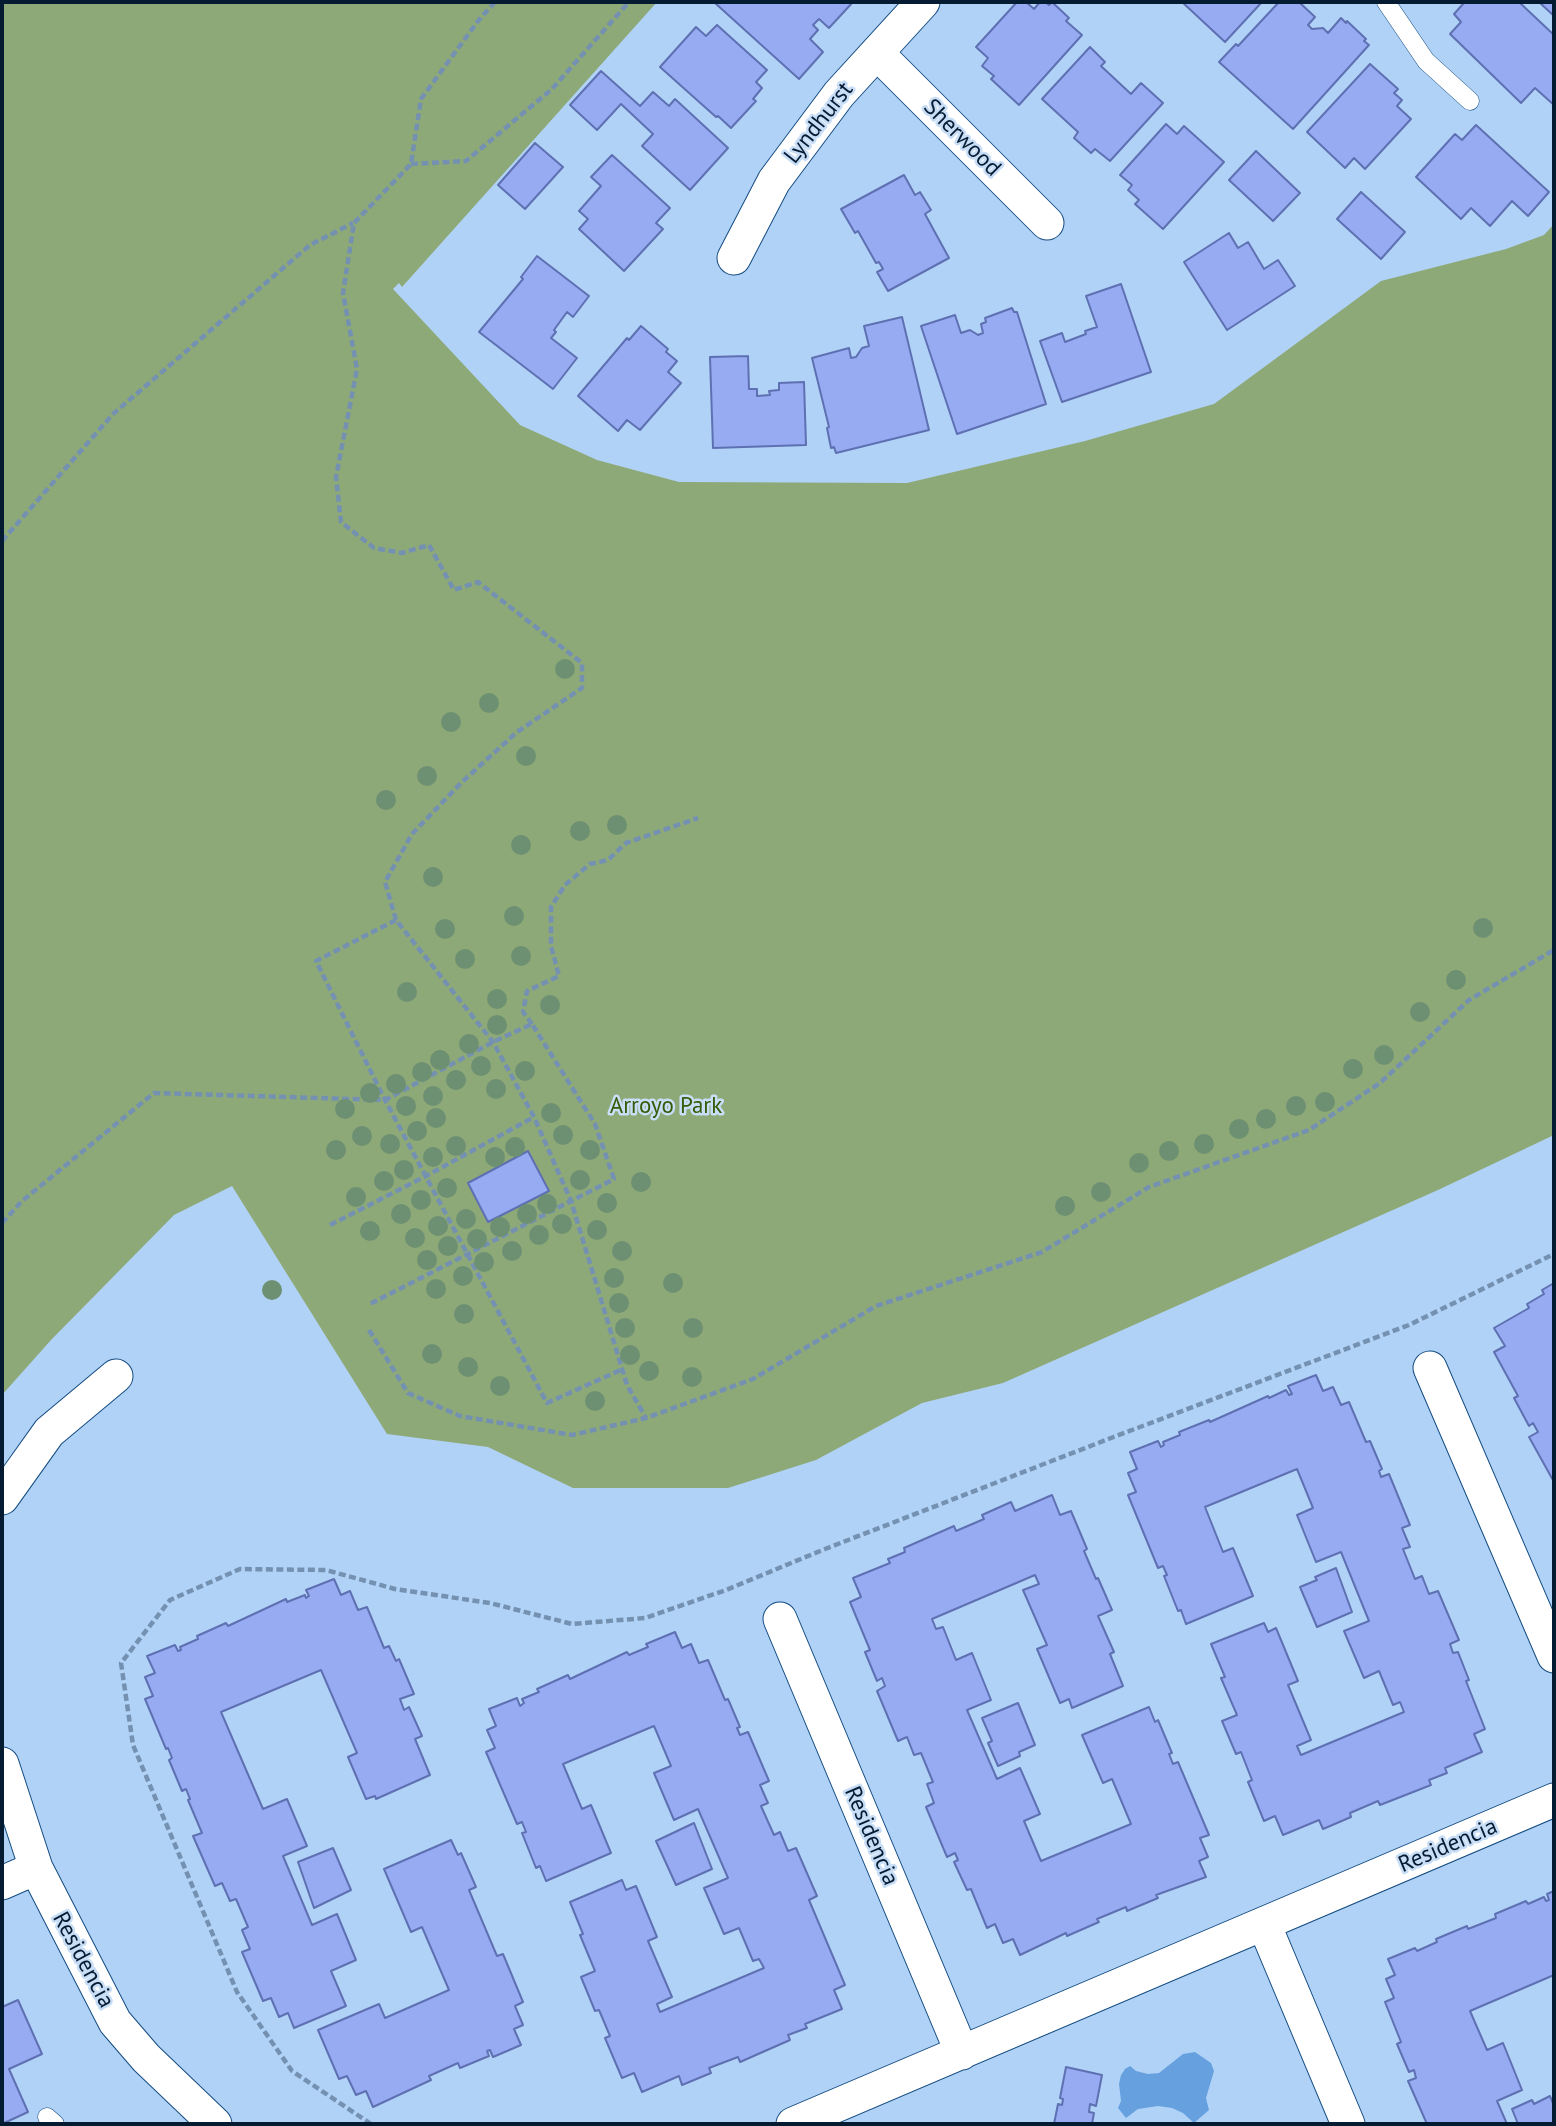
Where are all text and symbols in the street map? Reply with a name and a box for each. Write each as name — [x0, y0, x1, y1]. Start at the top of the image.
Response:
street label: Lyndhurst — [779, 77, 859, 169]
street label: Sherwood — [918, 94, 1006, 182]
park label: Arroyo Park — [610, 1092, 722, 1120]
street label: Residencia — [838, 1782, 904, 1890]
street label: Residencia — [1394, 1813, 1502, 1879]
street label: Residencia — [46, 1907, 120, 2013]

